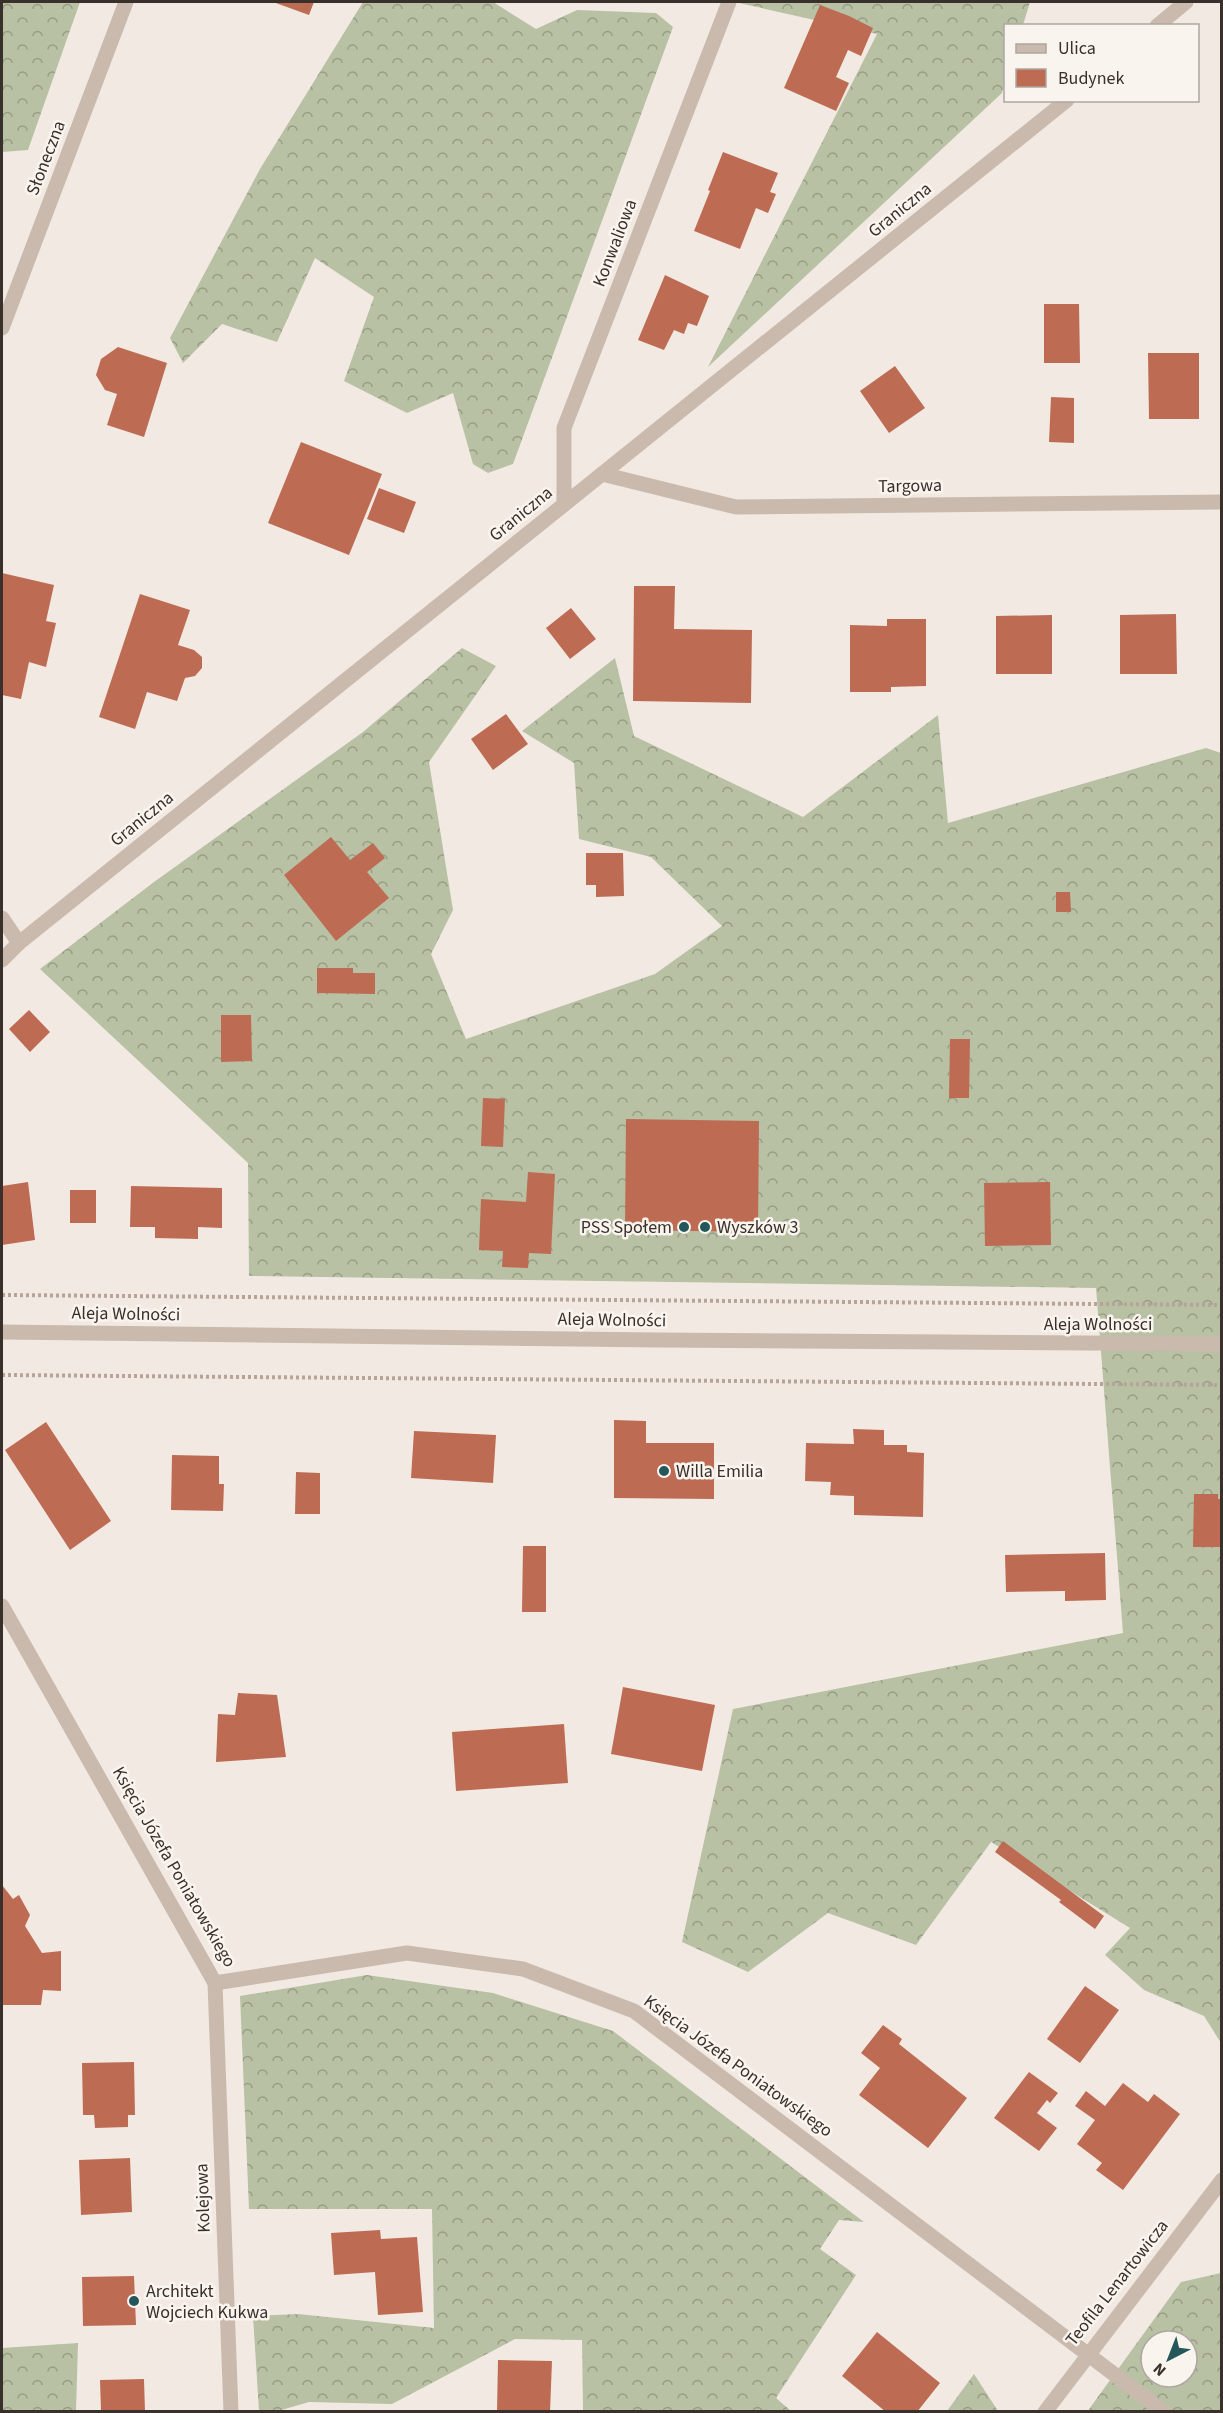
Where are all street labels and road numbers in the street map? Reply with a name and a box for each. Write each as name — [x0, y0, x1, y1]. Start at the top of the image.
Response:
street label: Słoneczna — [20, 117, 72, 199]
street label: Graniczna — [863, 177, 937, 243]
street label: Konwaliowa — [587, 195, 643, 291]
street label: Targowa — [878, 473, 942, 499]
street label: Graniczna — [484, 481, 558, 547]
street label: Graniczna — [105, 786, 179, 852]
street label: Aleja Wolności — [71, 1301, 181, 1327]
street label: Aleja Wolności — [557, 1307, 667, 1333]
street label: Aleja Wolności — [1044, 1312, 1152, 1337]
street label: Księcia Józefa Poniatowskiego — [106, 1762, 242, 1972]
street label: Księcia Józefa Poniatowskiego — [638, 1989, 838, 2143]
street label: Kolejowa — [189, 2163, 217, 2233]
street label: Teofila Lenartowicza — [1060, 2215, 1174, 2351]

